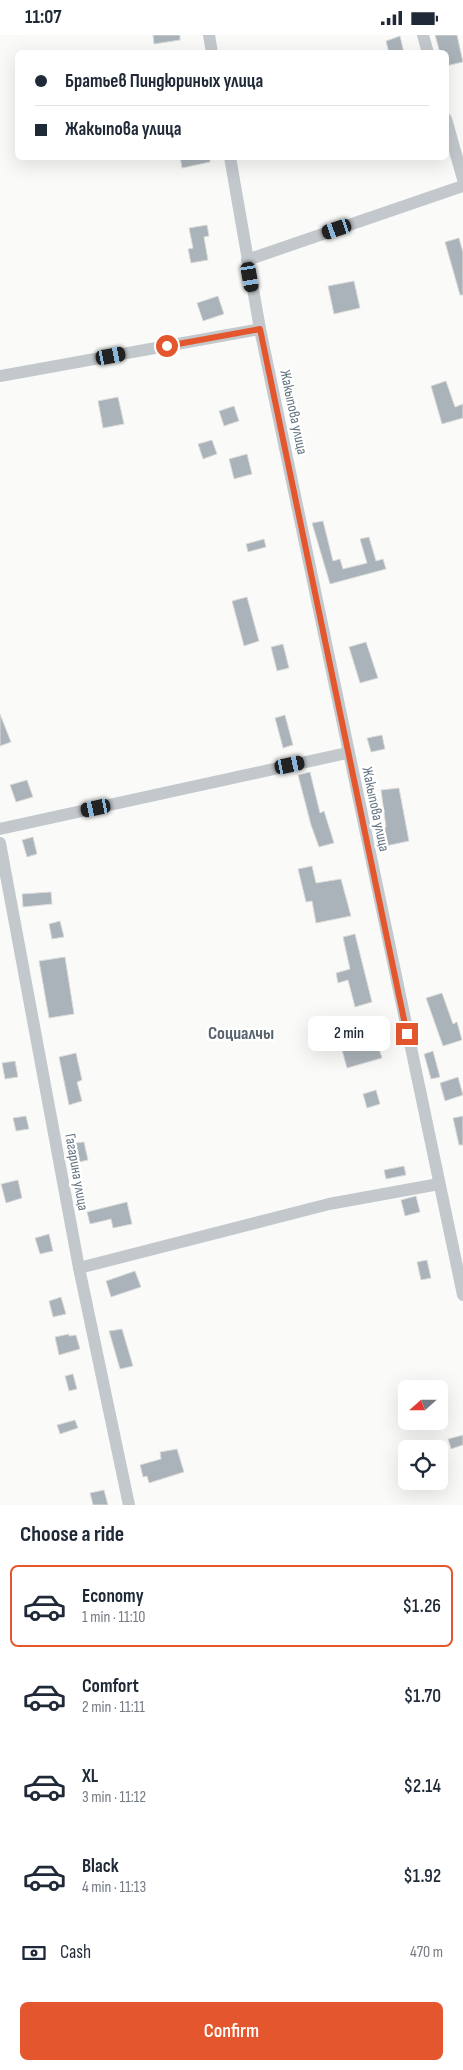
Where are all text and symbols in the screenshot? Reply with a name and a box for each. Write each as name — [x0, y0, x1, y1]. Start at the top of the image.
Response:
text: 11:07 — [25, 6, 61, 29]
text: Братьев Пиндюриных улица — [65, 70, 263, 93]
text: Жакыпова улица — [65, 118, 182, 141]
car — [320, 217, 353, 241]
car — [240, 261, 259, 293]
route start — [156, 335, 178, 357]
car — [94, 346, 127, 366]
street label: Жакыпова улица — [275, 368, 312, 456]
car — [273, 755, 306, 775]
street label: Жакыпова улица — [357, 765, 394, 853]
car — [79, 798, 112, 818]
callout: 2 min — [307, 1017, 390, 1051]
district label: Социалчы — [208, 1023, 274, 1044]
route end — [396, 1023, 418, 1045]
text: 2 min — [334, 1024, 364, 1043]
street label: Гагарина улица — [60, 1132, 93, 1212]
north arrow — [398, 1380, 448, 1430]
map controls — [398, 1380, 448, 1490]
button: locate — [398, 1440, 448, 1490]
text: Choose a ride — [20, 1521, 124, 1548]
icon: car — [22, 1584, 67, 1629]
text: Economy — [82, 1585, 144, 1608]
text: $1.26 — [402, 1595, 441, 1618]
text: 1 min · 11:10 — [82, 1608, 145, 1627]
icon: car — [22, 1674, 67, 1719]
text: Comfort — [82, 1675, 139, 1698]
text: $1.70 — [404, 1685, 441, 1708]
text: 2 min · 11:11 — [82, 1698, 145, 1717]
icon: car — [22, 1764, 67, 1809]
text: XL — [82, 1765, 98, 1788]
text: $2.14 — [403, 1775, 441, 1798]
text: 3 min · 11:12 — [82, 1788, 146, 1807]
icon: car — [22, 1854, 67, 1899]
text: Black — [82, 1855, 119, 1878]
text: $1.92 — [403, 1865, 441, 1888]
text: 4 min · 11:13 — [82, 1878, 146, 1897]
icon: cash — [20, 1939, 48, 1967]
text: Cash — [60, 1941, 91, 1964]
text: 470 m — [410, 1943, 443, 1962]
button: Confirm — [20, 2002, 443, 2060]

